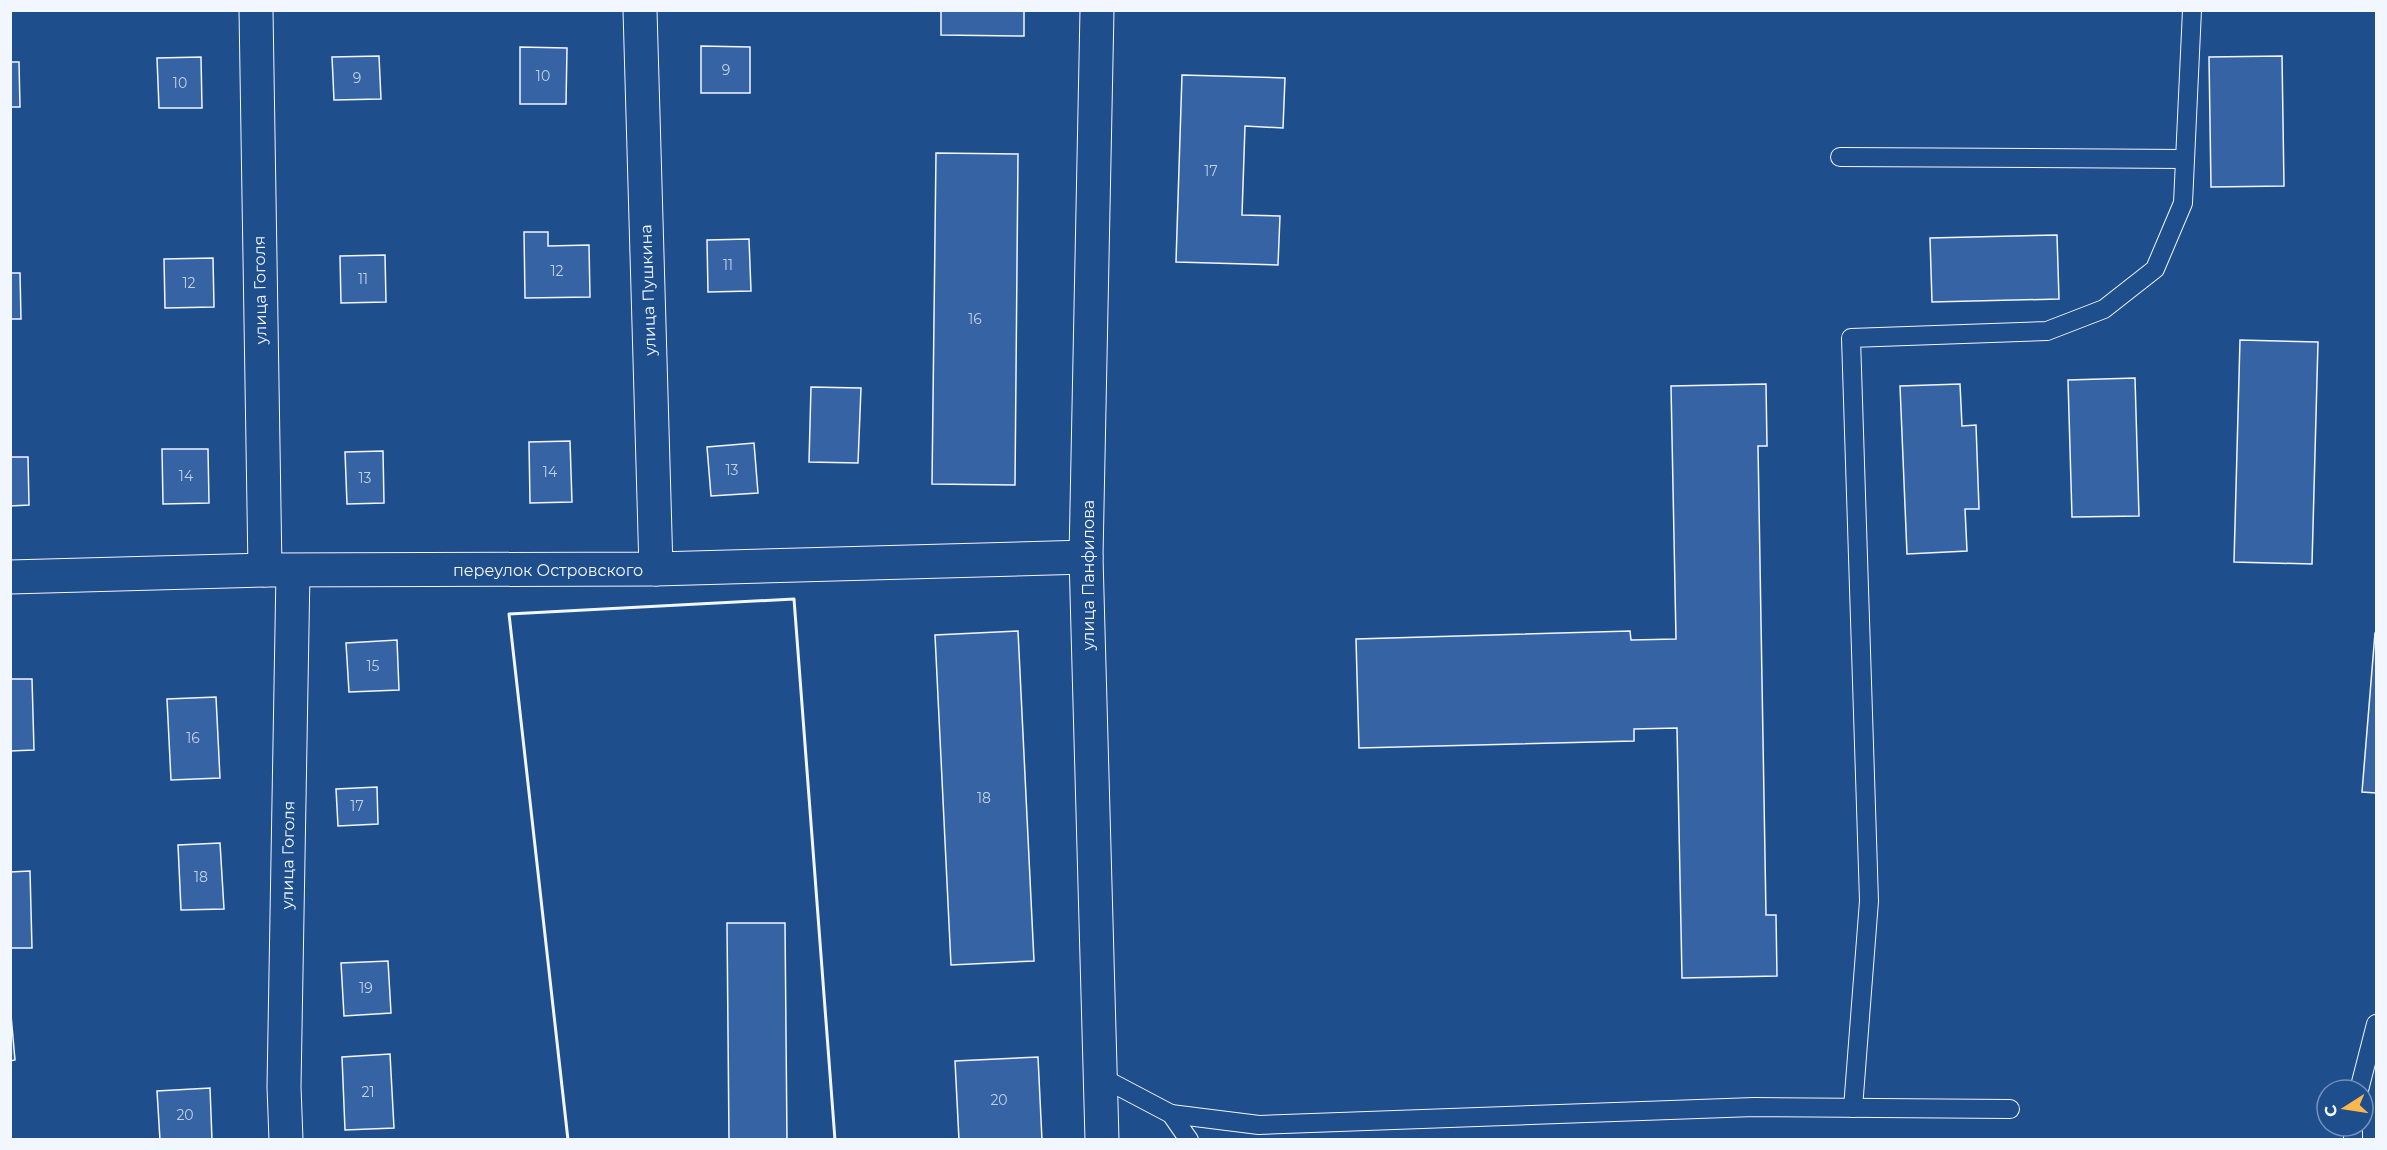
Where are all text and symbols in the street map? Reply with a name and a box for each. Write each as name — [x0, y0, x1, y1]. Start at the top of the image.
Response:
house number: 9 — [722, 61, 730, 79]
house number: 10 — [536, 67, 550, 85]
house number: 9 — [353, 69, 361, 87]
house number: 10 — [173, 74, 187, 92]
house number: 17 — [1204, 162, 1218, 180]
street label: улица Пушкина — [636, 224, 660, 357]
street label: улица Гоголя — [250, 235, 270, 346]
house number: 11 — [723, 256, 733, 274]
house number: 12 — [550, 262, 564, 280]
house number: 11 — [358, 270, 368, 288]
house number: 12 — [182, 274, 196, 292]
house number: 16 — [968, 310, 982, 328]
house number: 13 — [726, 461, 739, 479]
house number: 14 — [543, 463, 558, 481]
house number: 14 — [179, 467, 194, 485]
house number: 13 — [359, 469, 372, 487]
street label: улица Панфилова — [1079, 500, 1098, 651]
street label: переулок Островского — [453, 561, 643, 580]
house number: 15 — [367, 657, 380, 675]
house number: 16 — [186, 729, 200, 747]
house number: 18 — [977, 789, 991, 807]
house number: 17 — [350, 797, 364, 815]
street label: улица Гоголя — [278, 800, 298, 911]
house number: 18 — [194, 868, 208, 886]
house number: 19 — [359, 979, 373, 997]
north arrow — [2315, 1078, 2375, 1138]
house number: 21 — [361, 1083, 375, 1101]
house number: 20 — [990, 1091, 1008, 1109]
text: С — [2320, 1103, 2341, 1119]
house number: 20 — [176, 1106, 194, 1124]

